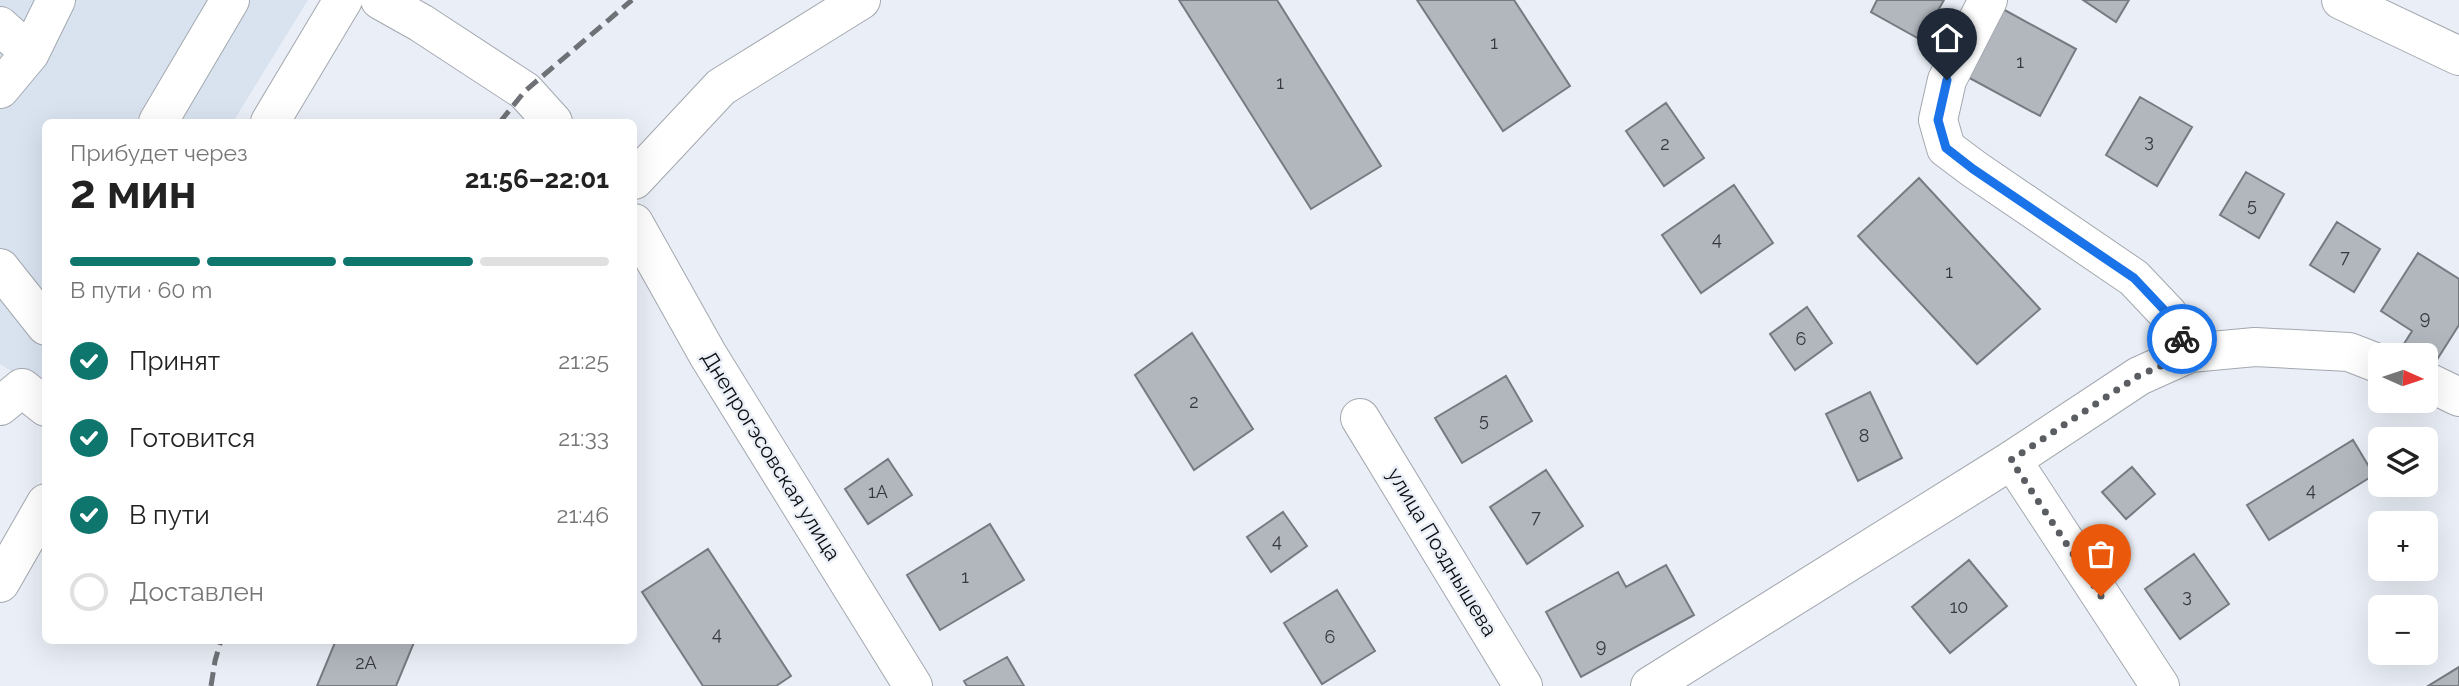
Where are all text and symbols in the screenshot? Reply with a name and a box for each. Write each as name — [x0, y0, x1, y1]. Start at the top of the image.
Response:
pin — [1917, 8, 1977, 80]
icon: home — [1928, 19, 1966, 57]
house number: 1 — [1490, 32, 1498, 53]
house number: 1 — [2016, 51, 2024, 72]
house number: 1 — [1276, 72, 1284, 93]
house number: 3 — [2144, 130, 2154, 151]
house number: 2 — [1660, 133, 1670, 154]
text: Прибудет через — [70, 139, 248, 166]
text: 21:56–22:01 — [465, 164, 609, 194]
text: 2 мин — [70, 165, 197, 219]
house number: 5 — [2247, 194, 2257, 215]
house number: 4 — [1712, 228, 1722, 249]
house number: 7 — [2340, 246, 2350, 267]
house number: 1 — [1945, 261, 1953, 282]
text: В пути · 60 m — [70, 276, 212, 303]
courier — [2147, 304, 2217, 374]
house number: 9 — [2420, 307, 2430, 328]
icon: bike — [2163, 320, 2201, 358]
house number: 6 — [1796, 328, 1807, 349]
icon: check — [70, 342, 108, 380]
north arrow — [2368, 343, 2438, 413]
map controls — [2368, 343, 2438, 665]
text: Принят — [129, 346, 220, 376]
text: 21:25 — [558, 347, 609, 374]
street label: Днепрогэсовская улица — [697, 347, 846, 565]
house number: 2 — [1189, 391, 1199, 412]
house number: 5 — [1479, 409, 1489, 430]
icon: check — [70, 419, 108, 457]
text: Готовится — [129, 423, 255, 453]
text: 21:33 — [558, 424, 609, 451]
house number: 8 — [1859, 425, 1869, 446]
button: layers — [2368, 427, 2438, 497]
street label: улица Позднышева — [1382, 463, 1503, 641]
house number: 4 — [2306, 479, 2316, 500]
house number: 1А — [868, 481, 888, 502]
icon: check — [70, 496, 108, 534]
text: В пути — [129, 500, 210, 530]
text: 21:46 — [556, 501, 609, 528]
house number: 7 — [1531, 506, 1541, 527]
button: + — [2368, 511, 2438, 581]
pin — [2071, 524, 2131, 596]
house number: 4 — [1272, 530, 1282, 551]
icon: bag — [2082, 535, 2120, 573]
house number: 1 — [961, 566, 969, 587]
text: Доставлен — [129, 577, 264, 607]
house number: 3 — [2182, 585, 2192, 606]
button: − — [2368, 595, 2438, 665]
house number: 10 — [1950, 596, 1968, 617]
house number: 4 — [712, 623, 722, 644]
house number: 6 — [1325, 626, 1336, 647]
house number: 9 — [1596, 635, 1606, 656]
house number: 2А — [355, 652, 377, 673]

